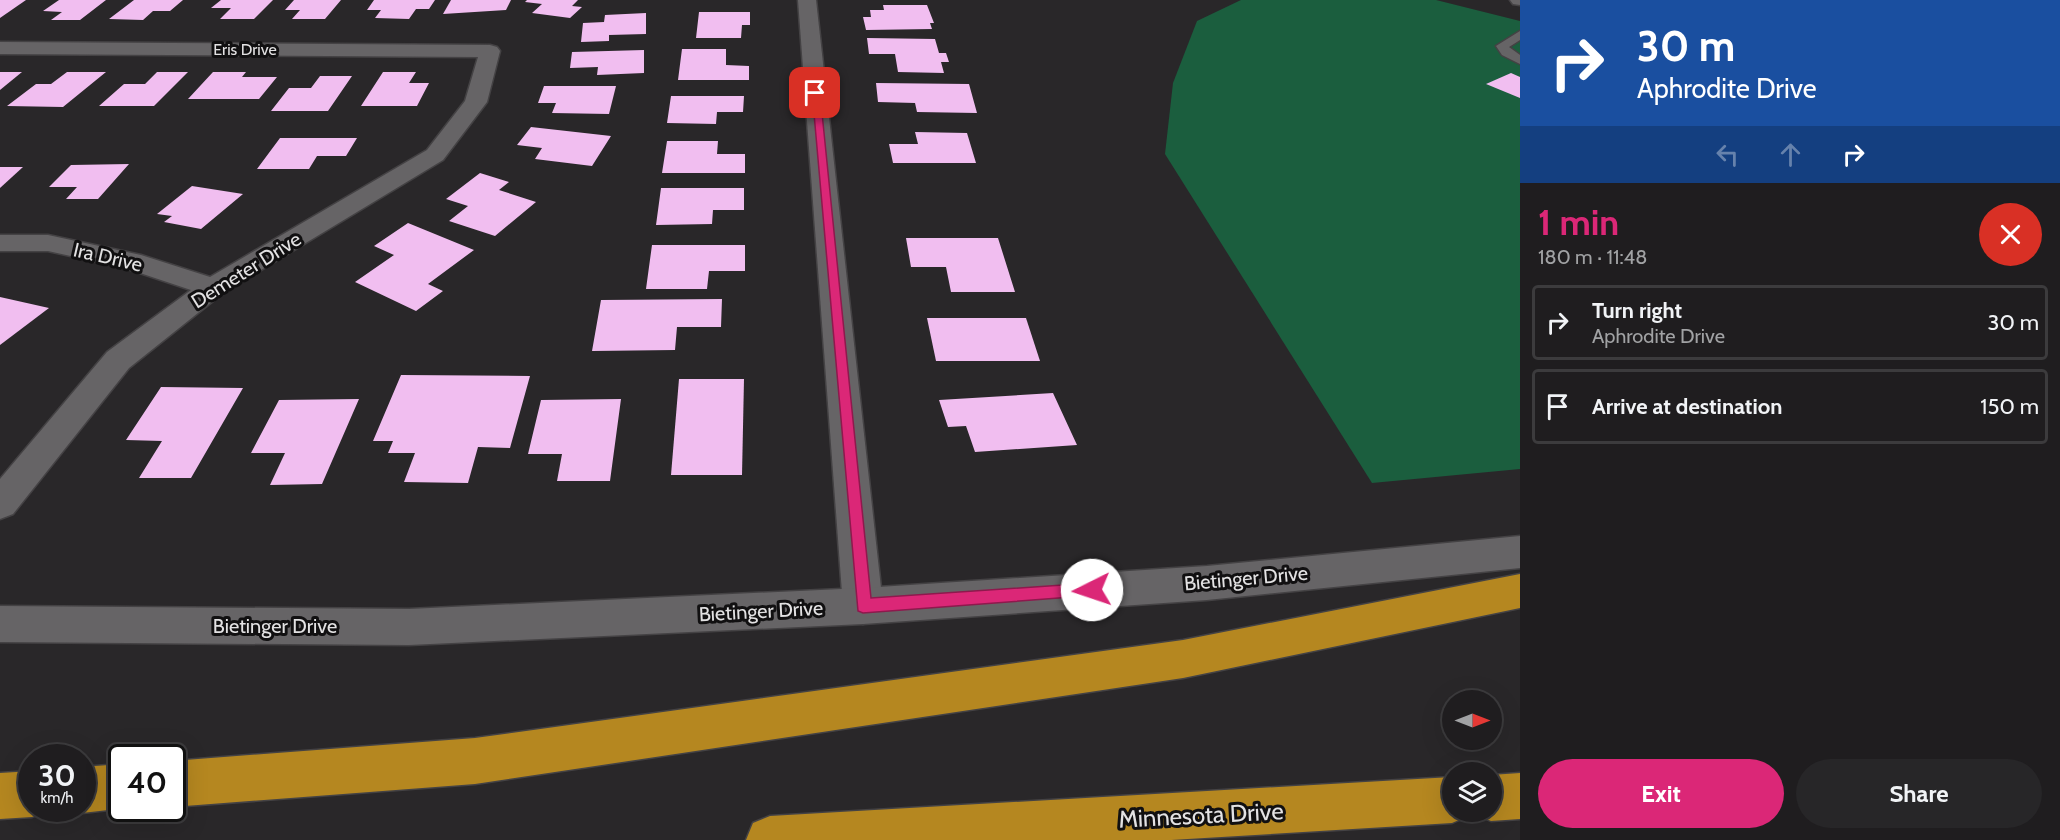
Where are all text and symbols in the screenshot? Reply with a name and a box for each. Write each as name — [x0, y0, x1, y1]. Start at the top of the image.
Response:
text: 30 m — [1637, 20, 1735, 72]
icon: right — [1538, 24, 1616, 102]
street label: Eris Drive — [213, 40, 277, 59]
pin — [789, 67, 840, 118]
text: Aphrodite Drive — [1637, 72, 1817, 105]
icon: arrive — [798, 76, 831, 109]
icon: left — [1711, 138, 1744, 171]
icon: ahead — [1774, 138, 1807, 171]
icon: right — [1837, 138, 1870, 171]
text: 1 min — [1538, 200, 1619, 244]
button: close — [1979, 203, 2042, 266]
street label: Demeter Drive — [187, 227, 305, 313]
street label: Ira Drive — [71, 237, 145, 277]
text: 180 m · 11:48 — [1538, 245, 1647, 269]
text: Turn right — [1592, 297, 1682, 324]
icon: right — [1541, 306, 1574, 339]
text: 30 m — [1987, 309, 2039, 336]
text: Aphrodite Drive — [1592, 324, 1725, 348]
icon: arrive — [1541, 390, 1574, 423]
text: Arrive at destination — [1592, 393, 1782, 420]
text: 150 m — [1980, 393, 2039, 420]
position arrow — [1060, 558, 1124, 622]
street label: Bietinger Drive — [1183, 561, 1309, 595]
street label: Bietinger Drive — [698, 596, 824, 626]
street label: Bietinger Drive — [213, 614, 337, 638]
north arrow — [1442, 690, 1502, 750]
map controls — [1442, 690, 1502, 822]
speed limit sign: 40 — [108, 744, 186, 822]
text: 30 — [38, 757, 76, 794]
button: Exit — [1538, 759, 1784, 828]
button: Share — [1796, 759, 2042, 828]
button: layers — [1442, 762, 1502, 822]
text: km/h — [41, 789, 73, 807]
street label: Minnesota Drive — [1118, 796, 1284, 834]

